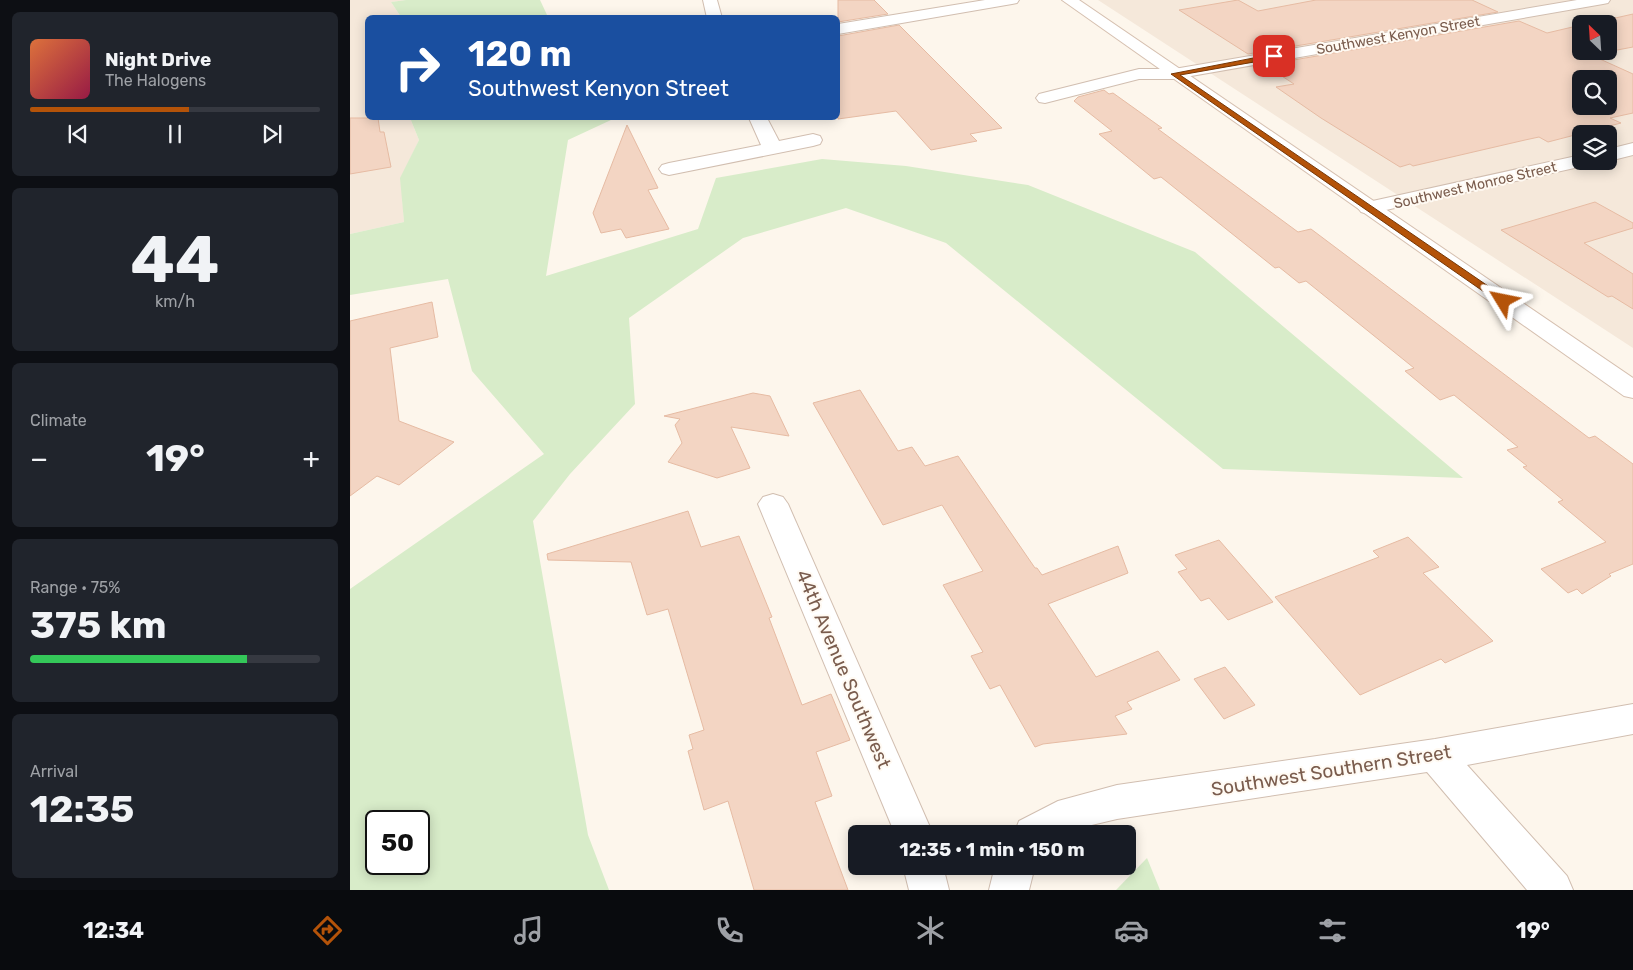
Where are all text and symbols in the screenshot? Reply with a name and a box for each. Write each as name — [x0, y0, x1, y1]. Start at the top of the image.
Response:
street label: Southwest Kenyon Street — [1315, 13, 1482, 58]
north arrow — [1572, 15, 1618, 60]
map controls — [1572, 15, 1617, 170]
text: 120 m — [468, 33, 571, 75]
icon: right — [385, 35, 450, 100]
pin — [1253, 35, 1295, 77]
icon: arrive — [1260, 42, 1288, 70]
text: Night Drive — [105, 48, 211, 71]
button: search — [1572, 70, 1617, 115]
text: The Halogens — [105, 71, 206, 90]
text: Southwest Kenyon Street — [468, 75, 729, 102]
icon: previous — [64, 120, 92, 148]
icon: pause — [161, 120, 189, 148]
icon: next — [258, 120, 286, 148]
button: layers — [1572, 125, 1617, 170]
street label: Southwest Monroe Street — [1392, 158, 1559, 213]
text: 44 — [131, 221, 219, 298]
position arrow — [1476, 274, 1528, 326]
text: km/h — [155, 292, 195, 311]
text: Climate — [30, 411, 87, 430]
text: 19° — [146, 435, 205, 481]
text: − — [30, 442, 48, 475]
text: + — [303, 442, 320, 475]
street label: 44th Avenue Southwest — [791, 566, 896, 773]
text: Range · 75% — [30, 578, 121, 597]
text: 375 km — [30, 602, 167, 648]
street label: Southwest Southern Street — [1210, 740, 1453, 801]
text: Arrival — [30, 762, 78, 781]
text: 12:35 — [30, 786, 134, 832]
speed limit sign: 50 — [365, 810, 430, 875]
text: 12:35 · 1 min · 150 m — [899, 838, 1085, 861]
icon: directions — [310, 913, 345, 948]
icon: music — [511, 913, 546, 948]
icon: phone — [712, 913, 747, 948]
icon: climate — [913, 913, 948, 948]
icon: car — [1114, 913, 1149, 948]
icon: filters — [1315, 913, 1350, 948]
text: 12:34 — [83, 917, 144, 944]
text: 19° — [1516, 917, 1550, 944]

